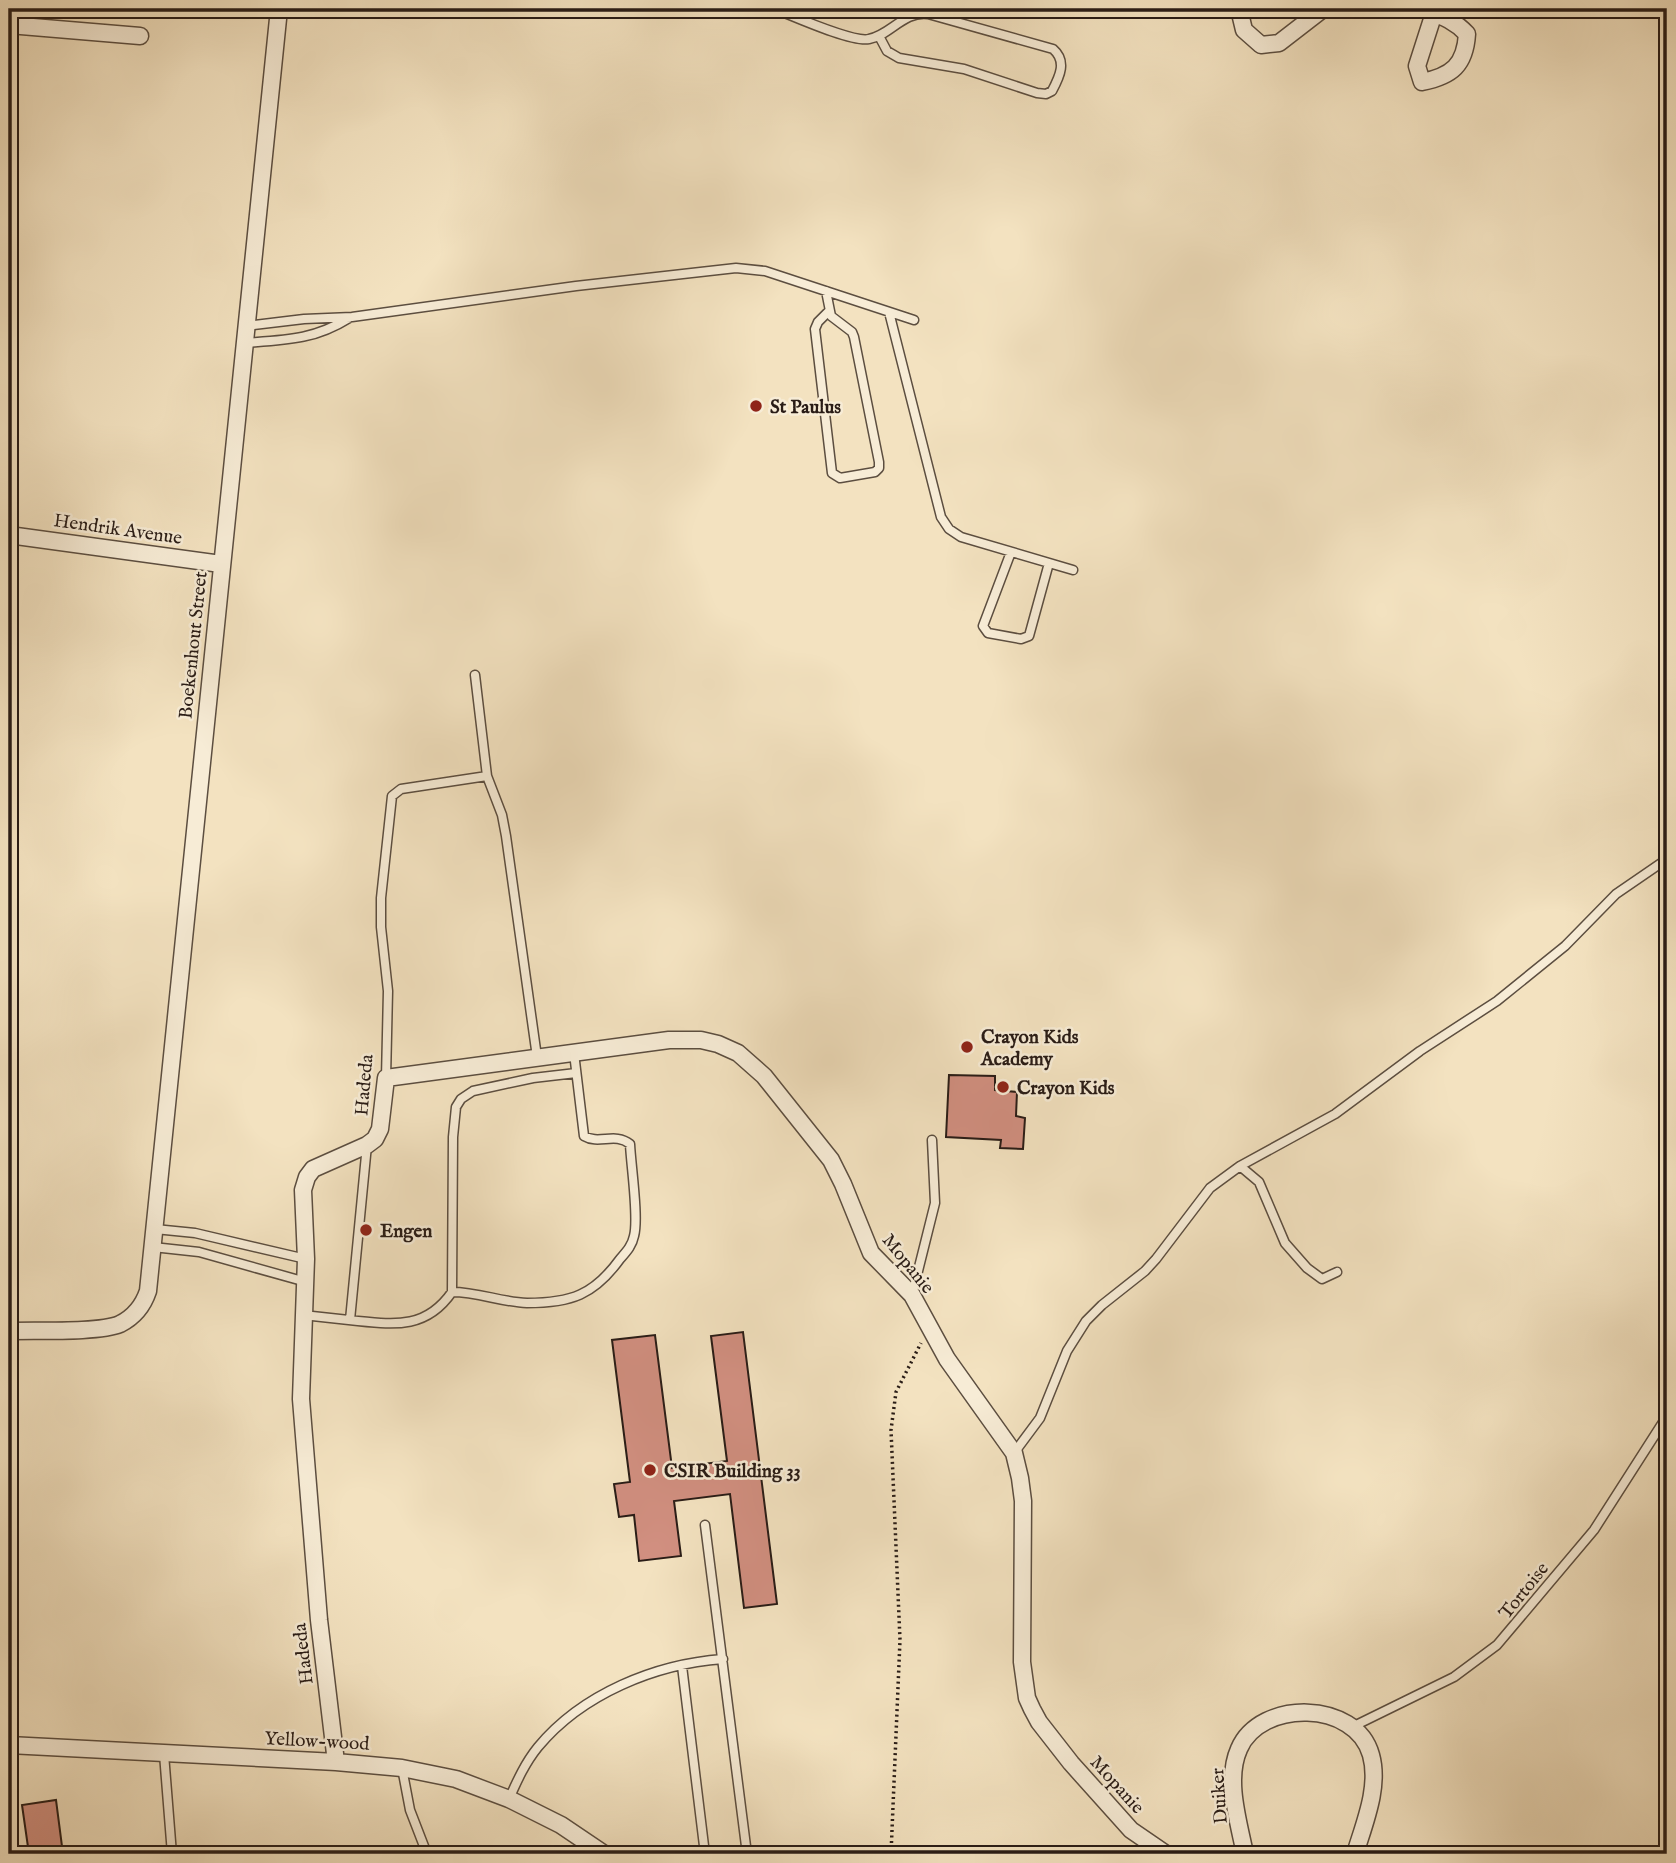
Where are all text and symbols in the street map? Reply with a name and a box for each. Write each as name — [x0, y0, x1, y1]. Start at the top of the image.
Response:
place label: St Paulus — [770, 396, 841, 420]
marker: St Paulus — [748, 398, 764, 414]
street label: Hendrik Avenue — [52, 509, 184, 551]
street label: Boekenhout Street — [174, 570, 214, 720]
place label: Crayon Kids Academy — [980, 1026, 1079, 1072]
marker: Crayon Kids Academy — [959, 1039, 975, 1055]
street label: Hadeda — [350, 1053, 380, 1117]
place label: Crayon Kids — [1017, 1077, 1115, 1101]
marker: Crayon Kids — [995, 1079, 1011, 1095]
place label: Engen — [380, 1220, 432, 1244]
marker: Engen — [358, 1222, 374, 1238]
street label: Mopanie — [876, 1229, 939, 1299]
place label: CSIR Building 33 — [664, 1460, 801, 1484]
marker: CSIR Building 33 — [642, 1462, 658, 1478]
street label: Tortoise — [1494, 1558, 1555, 1625]
street label: Hadeda — [288, 1621, 320, 1686]
street label: Yellow-wood — [264, 1727, 371, 1757]
street label: Mopanie — [1084, 1751, 1149, 1820]
street label: Duiker — [1206, 1767, 1234, 1825]

